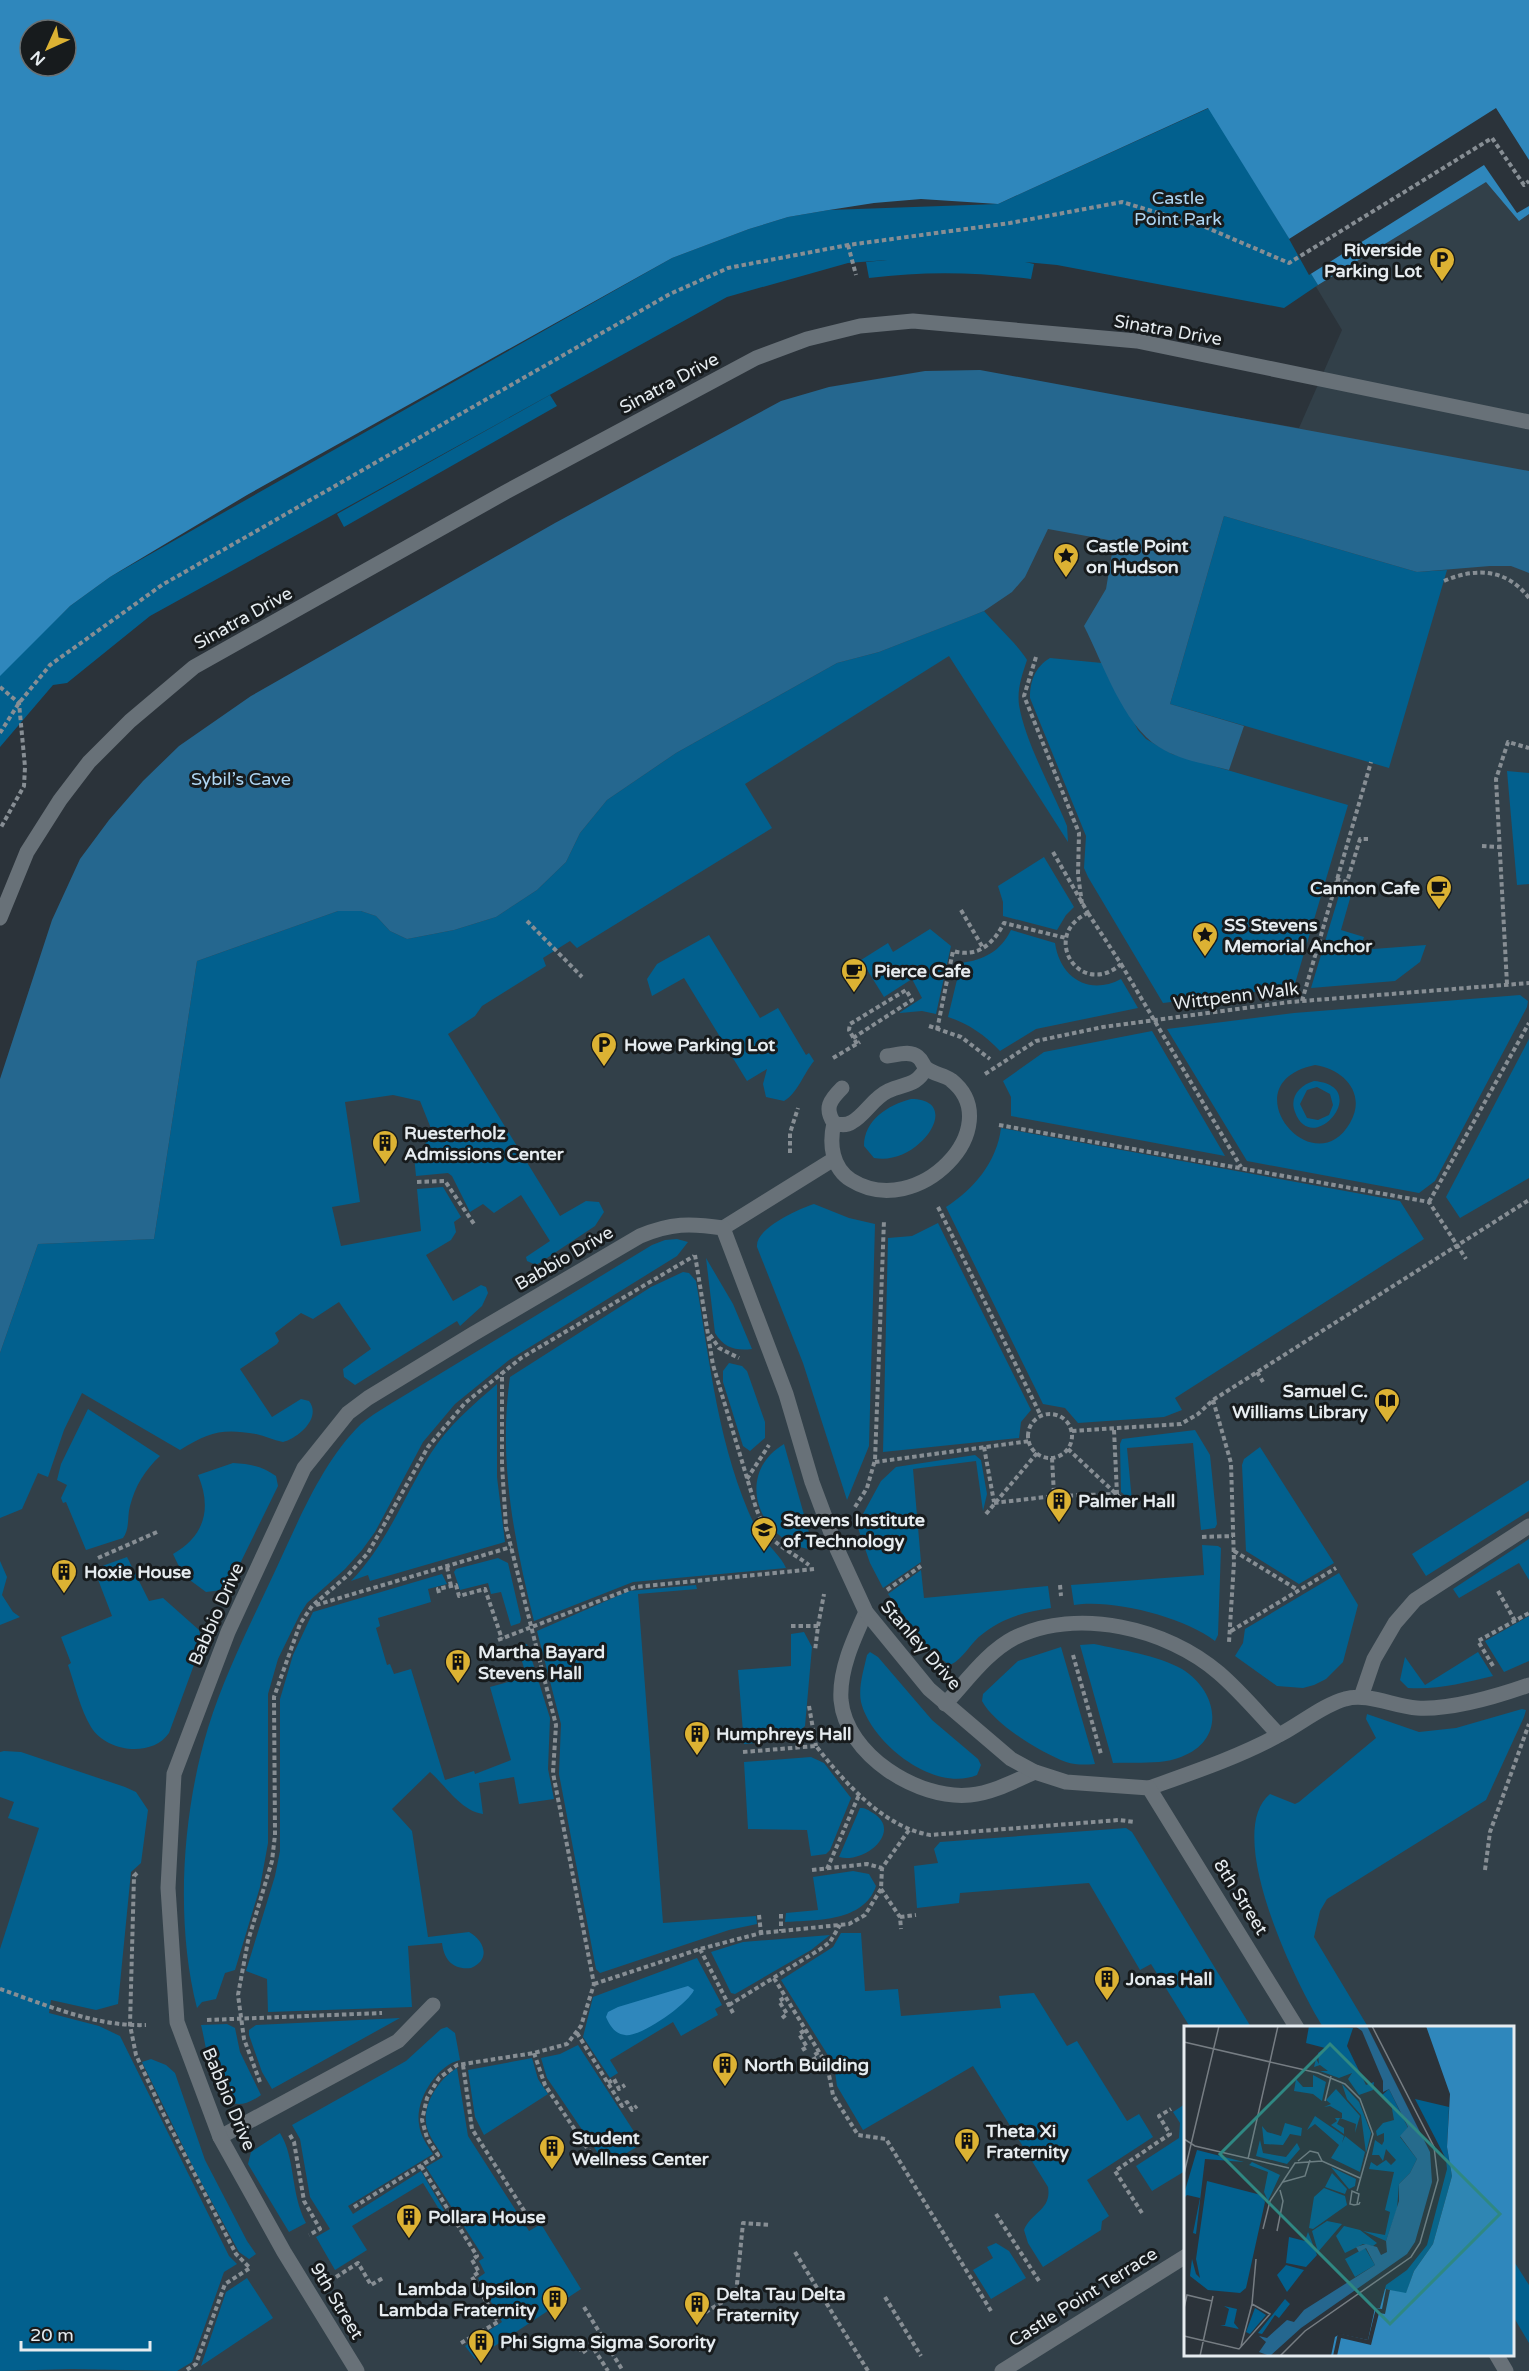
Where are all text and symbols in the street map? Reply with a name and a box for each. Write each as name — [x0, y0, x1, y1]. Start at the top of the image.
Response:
north arrow — [18, 18, 78, 78]
text: N — [26, 46, 50, 70]
park label: Castle Point Park — [1134, 187, 1222, 230]
place label: Riverside Parking Lot — [1324, 239, 1422, 282]
parking icon: Riverside Parking Lot — [1427, 245, 1457, 283]
street label: Sinatra Drive — [1112, 310, 1224, 350]
street label: Sinatra Drive — [616, 348, 722, 418]
place label: Castle Point on Hudson — [1086, 535, 1188, 578]
place icon: Castle Point on Hudson — [1051, 541, 1081, 579]
street label: Sinatra Drive — [190, 582, 296, 654]
park label: Sybil’s Cave — [191, 768, 291, 790]
cafe icon: Cannon Cafe — [1424, 873, 1454, 911]
place label: Cannon Cafe — [1310, 877, 1420, 899]
place label: SS Stevens Memorial Anchor — [1224, 914, 1373, 957]
place icon: SS Stevens Memorial Anchor — [1190, 920, 1220, 958]
cafe icon: Pierce Cafe — [839, 956, 869, 994]
place label: Pierce Cafe — [874, 960, 971, 982]
street label: Wittpenn Walk — [1172, 977, 1300, 1015]
parking icon: Howe Parking Lot — [589, 1030, 619, 1068]
place label: Howe Parking Lot — [624, 1034, 775, 1056]
place label: Ruesterholz Admissions Center — [404, 1122, 565, 1165]
building icon: Ruesterholz Admissions Center — [370, 1128, 400, 1166]
street label: Babbio Drive — [511, 1221, 617, 1295]
place label: Samuel C. Williams Library — [1232, 1380, 1368, 1423]
library icon: Samuel C. Williams Library — [1372, 1386, 1402, 1424]
building icon: Palmer Hall — [1044, 1486, 1074, 1524]
place label: Palmer Hall — [1078, 1490, 1175, 1512]
place label: Stevens Institute of Technology — [783, 1509, 925, 1552]
school or university icon: Stevens Institute of Technology — [749, 1515, 779, 1553]
building icon: Hoxie House — [49, 1557, 79, 1595]
street label: Babbio Drive — [184, 1559, 248, 1669]
place label: Hoxie House — [84, 1561, 191, 1583]
street label: Stanley Drive — [876, 1596, 966, 1694]
place label: Martha Bayard Stevens Hall — [478, 1641, 605, 1684]
building icon: Martha Bayard Stevens Hall — [443, 1647, 473, 1685]
building icon: Humphreys Hall — [682, 1719, 712, 1757]
place label: Humphreys Hall — [716, 1723, 852, 1745]
street label: 8th Street — [1209, 1855, 1273, 1939]
building icon: Jonas Hall — [1092, 1964, 1122, 2002]
place label: Jonas Hall — [1125, 1968, 1212, 1990]
inset map — [1184, 2026, 1514, 2356]
street label: Babbio Drive — [197, 2044, 261, 2154]
building icon: North Building — [710, 2050, 740, 2088]
place label: North Building — [744, 2054, 869, 2076]
place label: Theta Xi Fraternity — [985, 2120, 1069, 2163]
building icon: Theta Xi Fraternity — [952, 2126, 982, 2164]
place label: Student Wellness Center — [572, 2127, 710, 2170]
building icon: Student Wellness Center — [537, 2133, 567, 2171]
building icon: Pollara House — [394, 2202, 424, 2240]
place label: Pollara House — [428, 2206, 546, 2228]
street label: Castle Point Terrace — [1005, 2242, 1161, 2352]
street label: 9th Street — [306, 2259, 368, 2343]
place label: Lambda Upsilon Lambda Fraternity — [379, 2278, 536, 2321]
place label: Delta Tau Delta Fraternity — [716, 2283, 846, 2326]
building icon: Lambda Upsilon Lambda Fraternity — [540, 2284, 570, 2322]
building icon: Delta Tau Delta Fraternity — [682, 2289, 712, 2327]
scale bar — [21, 2314, 150, 2352]
text: 20 m — [30, 2324, 74, 2346]
building icon: Phi Sigma Sigma Sorority — [466, 2327, 496, 2365]
place label: Phi Sigma Sigma Sorority — [500, 2331, 716, 2353]

